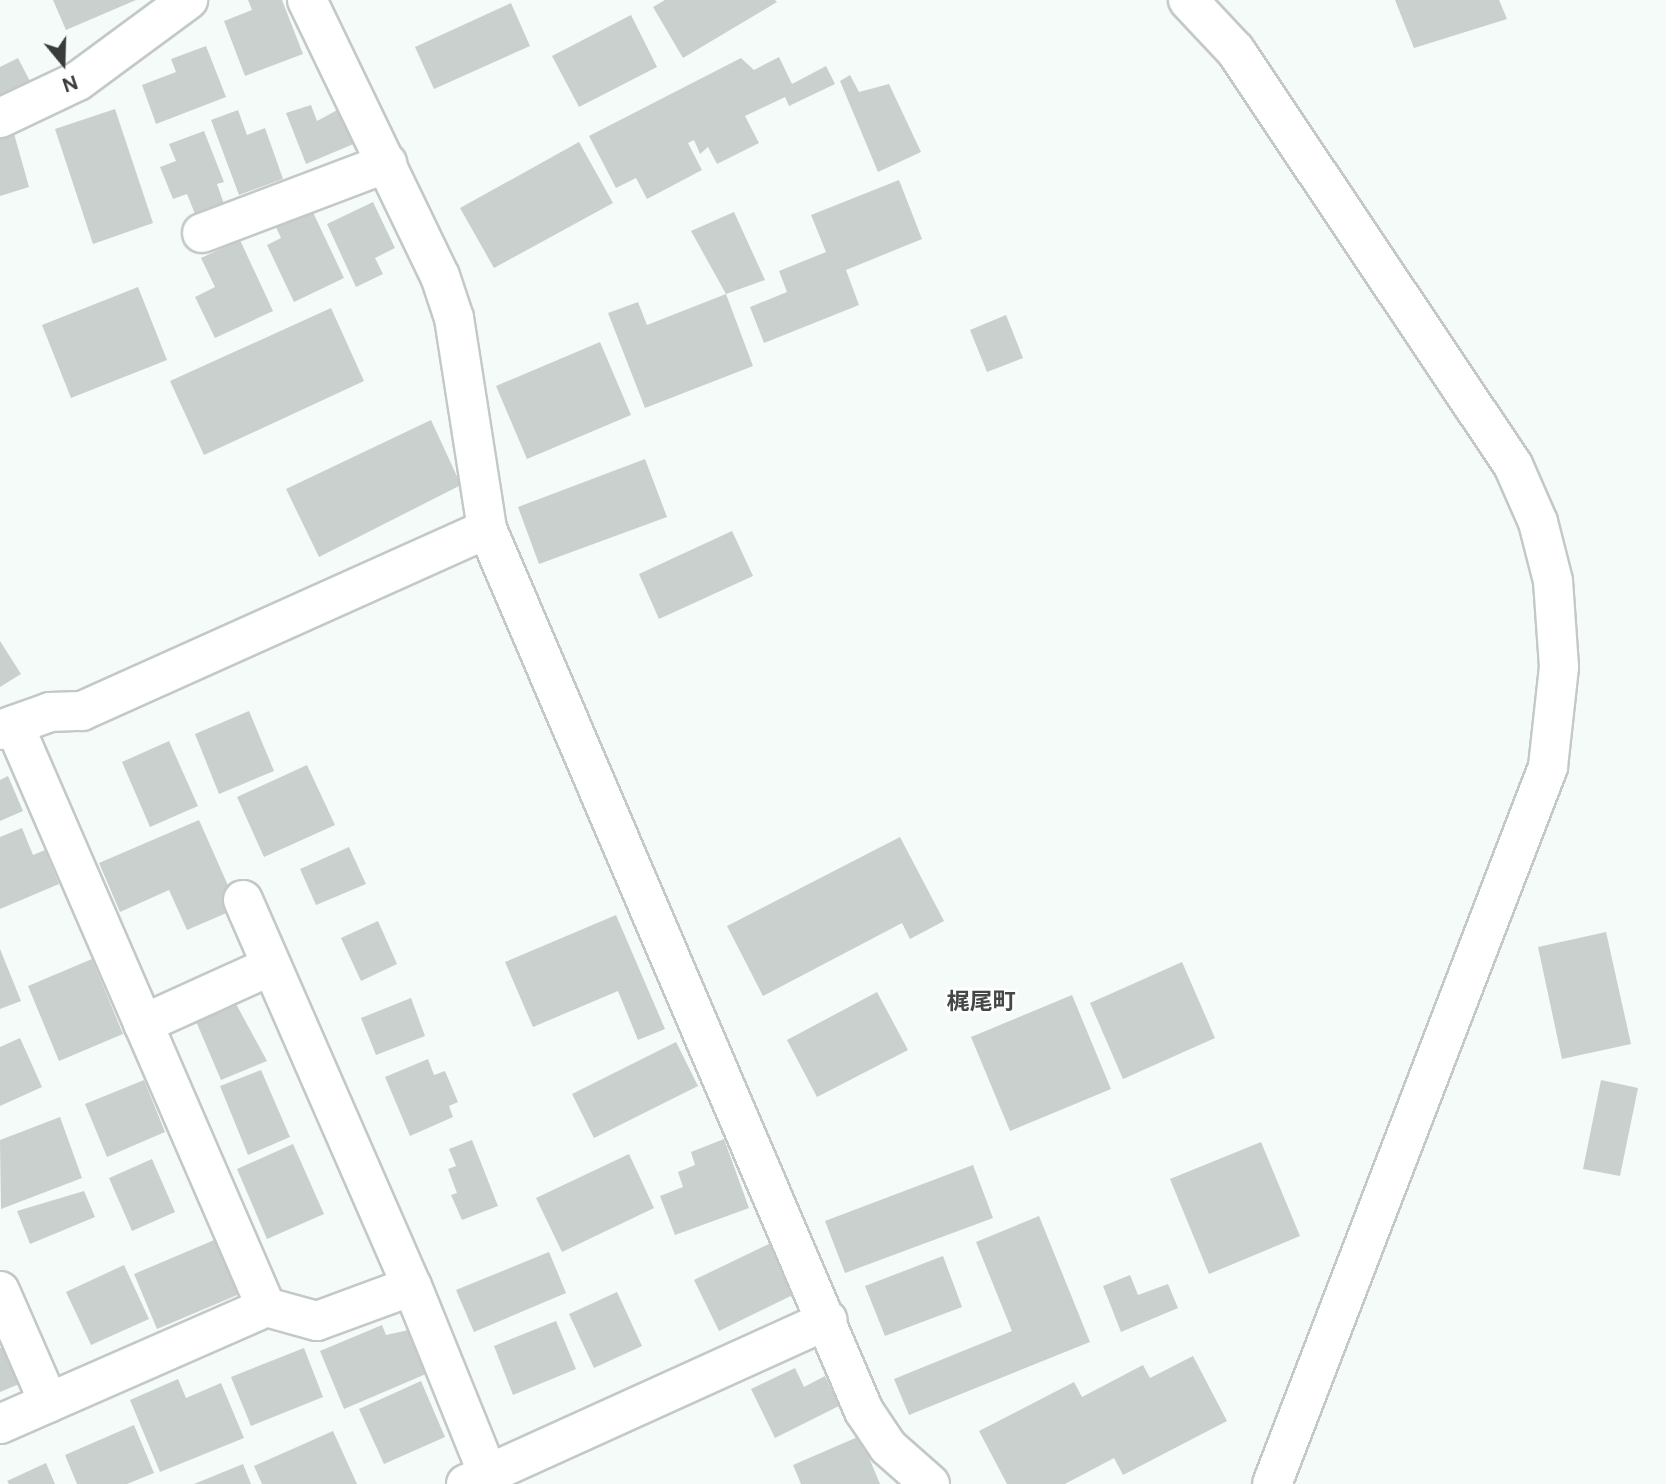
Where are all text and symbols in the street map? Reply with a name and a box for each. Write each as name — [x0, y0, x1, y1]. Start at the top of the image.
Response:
north arrow — [28, 28, 98, 98]
text: N — [59, 70, 81, 97]
district label: 梶尾町 — [947, 987, 1015, 1015]

